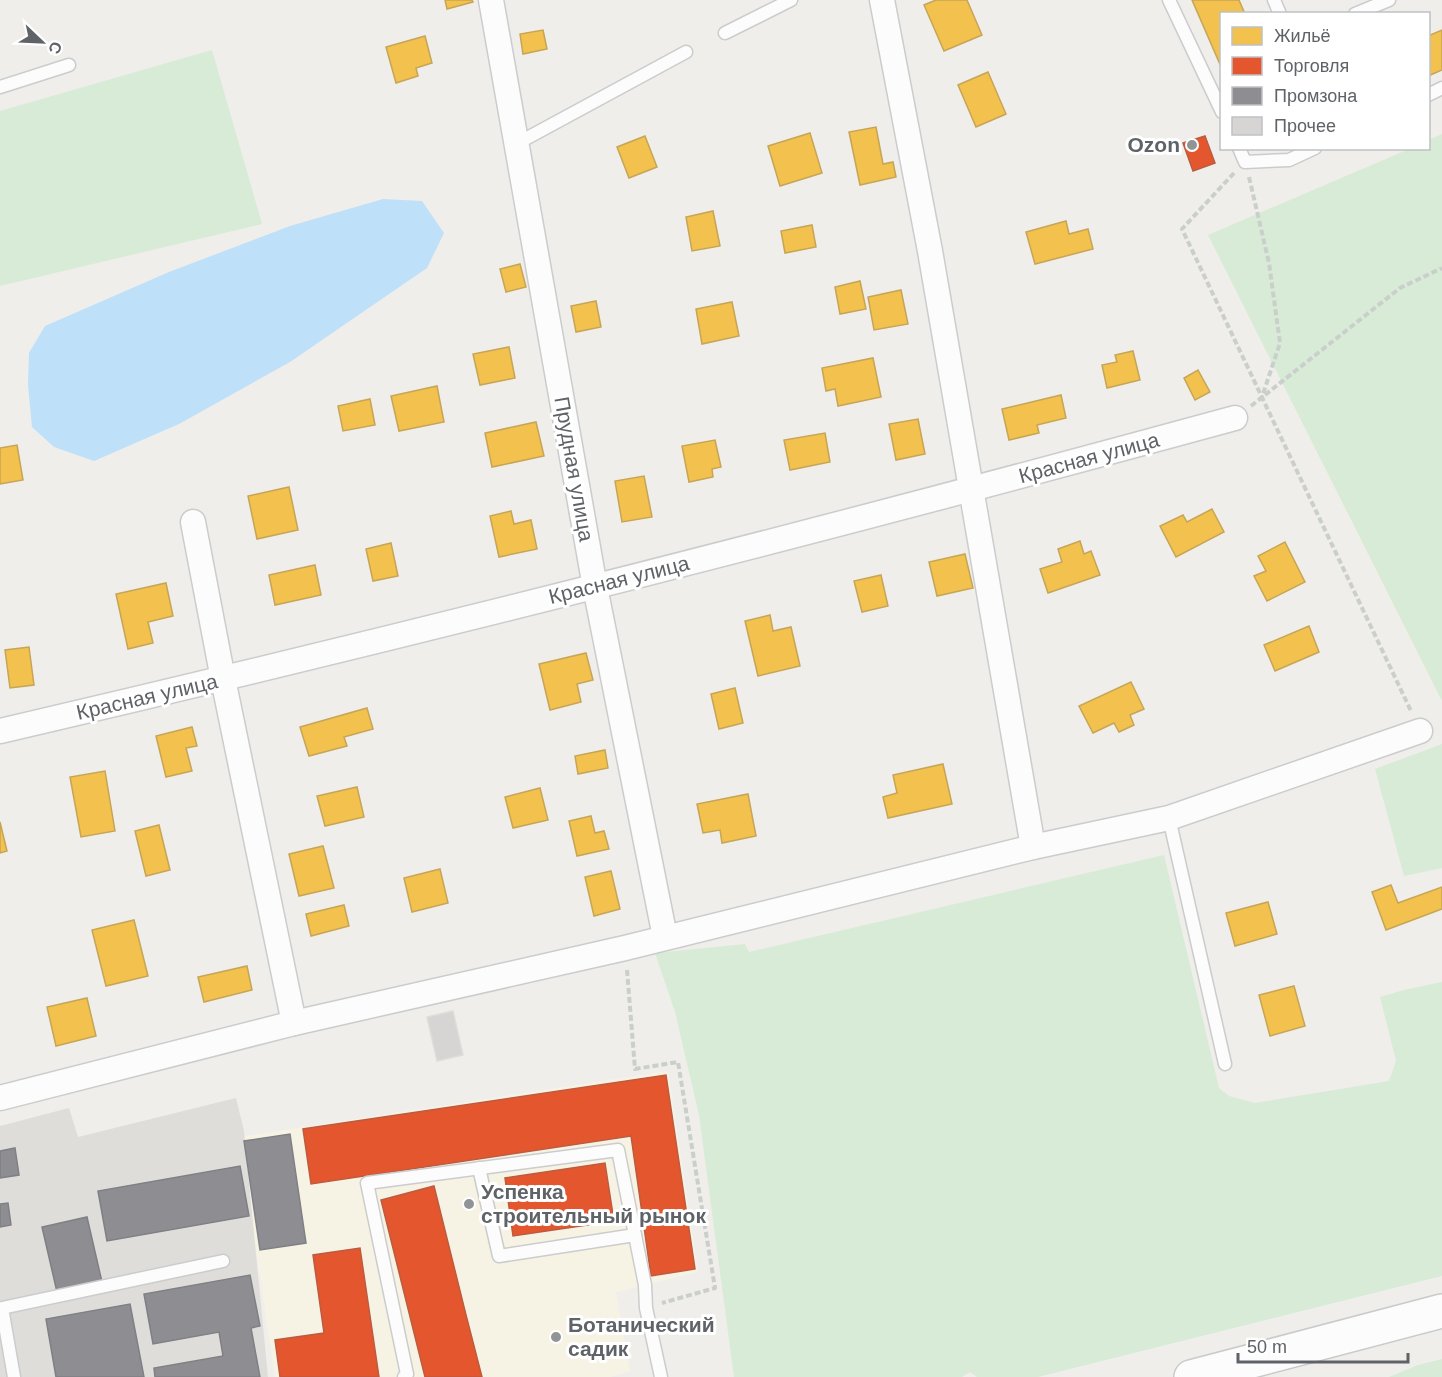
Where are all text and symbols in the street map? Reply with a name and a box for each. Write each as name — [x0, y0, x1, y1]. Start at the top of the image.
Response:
north arrow — [12, 12, 72, 72]
legend — [1220, 12, 1430, 150]
text: Жильё — [1274, 26, 1331, 46]
text: С — [45, 39, 65, 57]
text: Торговля — [1274, 56, 1349, 76]
text: Промзона — [1274, 86, 1358, 106]
text: Прочее — [1274, 116, 1336, 136]
place label: Ozon — [1128, 133, 1180, 156]
marker: Ozon — [1185, 138, 1199, 152]
street label: Прудная улица — [550, 395, 599, 544]
street label: Красная улица — [1016, 428, 1162, 487]
street label: Красная улица — [546, 551, 692, 608]
street label: Красная улица — [74, 669, 220, 724]
place label: Успенка строительный рынок — [481, 1180, 706, 1227]
marker: Успенка строительный рынок — [462, 1197, 476, 1211]
place label: Ботанический садик — [568, 1313, 715, 1360]
scale bar — [1238, 1326, 1408, 1364]
marker: Ботанический садик — [549, 1330, 563, 1344]
text: 50 m — [1247, 1337, 1287, 1357]

